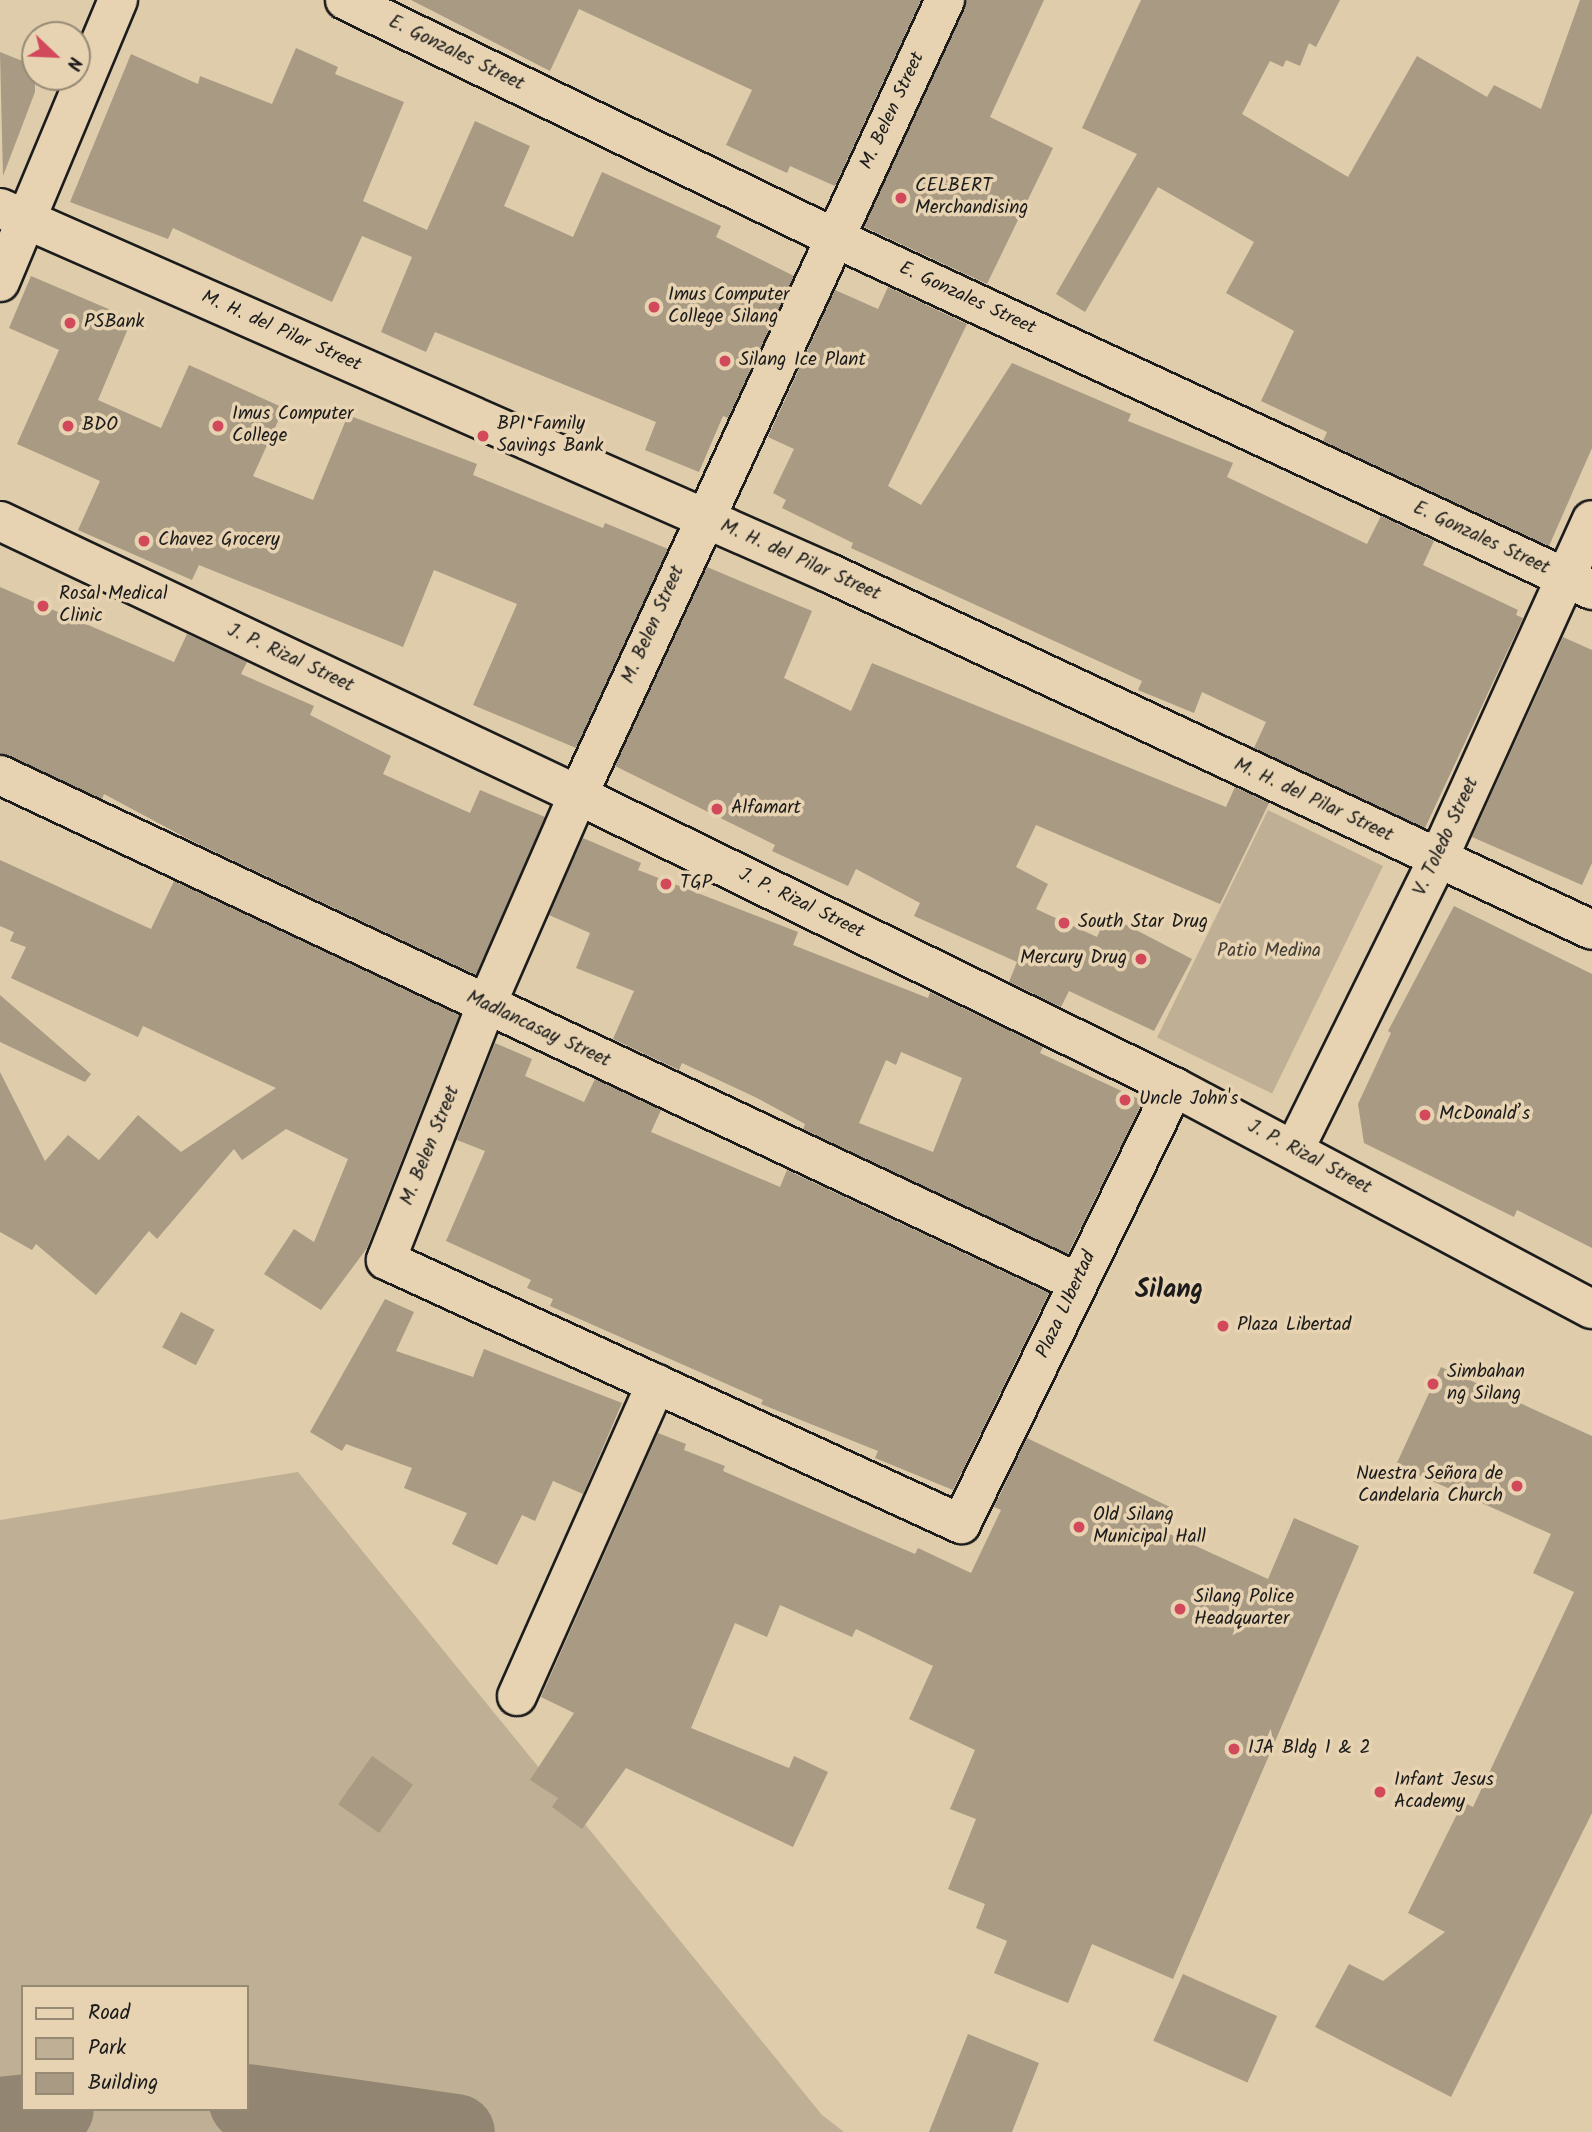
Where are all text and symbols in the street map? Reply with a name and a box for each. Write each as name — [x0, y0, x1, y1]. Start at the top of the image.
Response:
street label: E. Gonzales Street — [385, 11, 527, 97]
north arrow — [21, 21, 91, 91]
street label: M. Belen Street — [856, 49, 930, 173]
text: N — [57, 52, 90, 75]
place label: CELBERT Merchandising — [915, 176, 1028, 220]
marker: CELBERT Merchandising — [893, 190, 909, 206]
street label: E. Gonzales Street — [895, 257, 1039, 341]
place label: Imus Computer College Silang — [668, 285, 789, 329]
street label: M. H. del Pilar Street — [197, 286, 365, 378]
marker: Imus Computer College Silang — [646, 299, 662, 315]
place label: PSBank — [84, 312, 144, 334]
marker: PSBank — [62, 315, 78, 331]
place label: Silang Ice Plant — [739, 350, 866, 372]
marker: Silang Ice Plant — [717, 353, 733, 369]
place label: Imus Computer College — [232, 404, 353, 448]
place label: BPI Family Savings Bank — [497, 414, 603, 458]
place label: BDO — [82, 415, 118, 437]
marker: BDO — [60, 418, 76, 434]
marker: Imus Computer College — [210, 418, 226, 434]
marker: BPI Family Savings Bank — [475, 428, 491, 444]
street label: E. Gonzales Street — [1409, 497, 1553, 581]
street label: M. H. del Pilar Street — [716, 515, 884, 607]
place label: Chavez Grocery — [158, 530, 280, 552]
marker: Chavez Grocery — [136, 533, 152, 549]
street label: M. Belen Street — [618, 562, 690, 688]
place label: Rosal Medical Clinic — [59, 584, 168, 628]
marker: Rosal Medical Clinic — [33, 596, 53, 616]
street label: J. P. Rizal Street — [223, 620, 357, 698]
street label: M. H. del Pilar Street — [1230, 754, 1396, 848]
street label: V. Toledo Street — [1410, 774, 1484, 900]
place label: Alfamart — [731, 798, 801, 820]
marker: Alfamart — [709, 801, 725, 817]
street label: J. P. Rizal Street — [735, 864, 867, 944]
place label: TGP — [680, 873, 712, 895]
marker: TGP — [658, 876, 674, 892]
place label: South Star Drug — [1078, 912, 1208, 934]
marker: South Star Drug — [1056, 915, 1072, 931]
park label: Patio Medina — [1217, 941, 1321, 963]
place label: Mercury Drug — [1020, 948, 1127, 970]
marker: Mercury Drug — [1133, 951, 1149, 967]
street label: Madlancasay Street — [462, 987, 614, 1073]
street label: M. Belen Street — [397, 1083, 465, 1209]
place label: Uncle John's — [1139, 1089, 1238, 1111]
marker: Uncle John's — [1117, 1092, 1133, 1108]
place label: McDonald’s — [1439, 1104, 1530, 1126]
marker: McDonald’s — [1417, 1107, 1433, 1123]
street label: J. P. Rizal Street — [1243, 1116, 1375, 1200]
street label: Plaza LIbertad — [1032, 1248, 1102, 1362]
district label: Silang — [1135, 1275, 1203, 1307]
place label: Plaza Libertad — [1237, 1315, 1351, 1337]
marker: Plaza Libertad — [1215, 1318, 1231, 1334]
place label: Simbahan ng Silang — [1447, 1362, 1525, 1406]
marker: Simbahan ng Silang — [1425, 1376, 1441, 1392]
place label: Nuestra Señora de Candelaria Church — [1356, 1464, 1503, 1508]
marker: Nuestra Señora de Candelaria Church — [1509, 1478, 1525, 1494]
place label: Old Silang Municipal Hall — [1093, 1505, 1206, 1549]
marker: Old Silang Municipal Hall — [1071, 1519, 1087, 1535]
place label: Silang Police Headquarter — [1194, 1587, 1294, 1631]
marker: Silang Police Headquarter — [1172, 1601, 1188, 1617]
place label: IJA Bldg 1 & 2 — [1248, 1738, 1370, 1760]
marker: IJA Bldg 1 & 2 — [1226, 1741, 1242, 1757]
place label: Infant Jesus Academy — [1394, 1770, 1494, 1814]
marker: Infant Jesus Academy — [1372, 1784, 1388, 1800]
legend — [21, 1985, 248, 2111]
text: Road — [88, 1997, 130, 2030]
text: Park — [88, 2032, 126, 2065]
text: Building — [88, 2067, 158, 2100]

